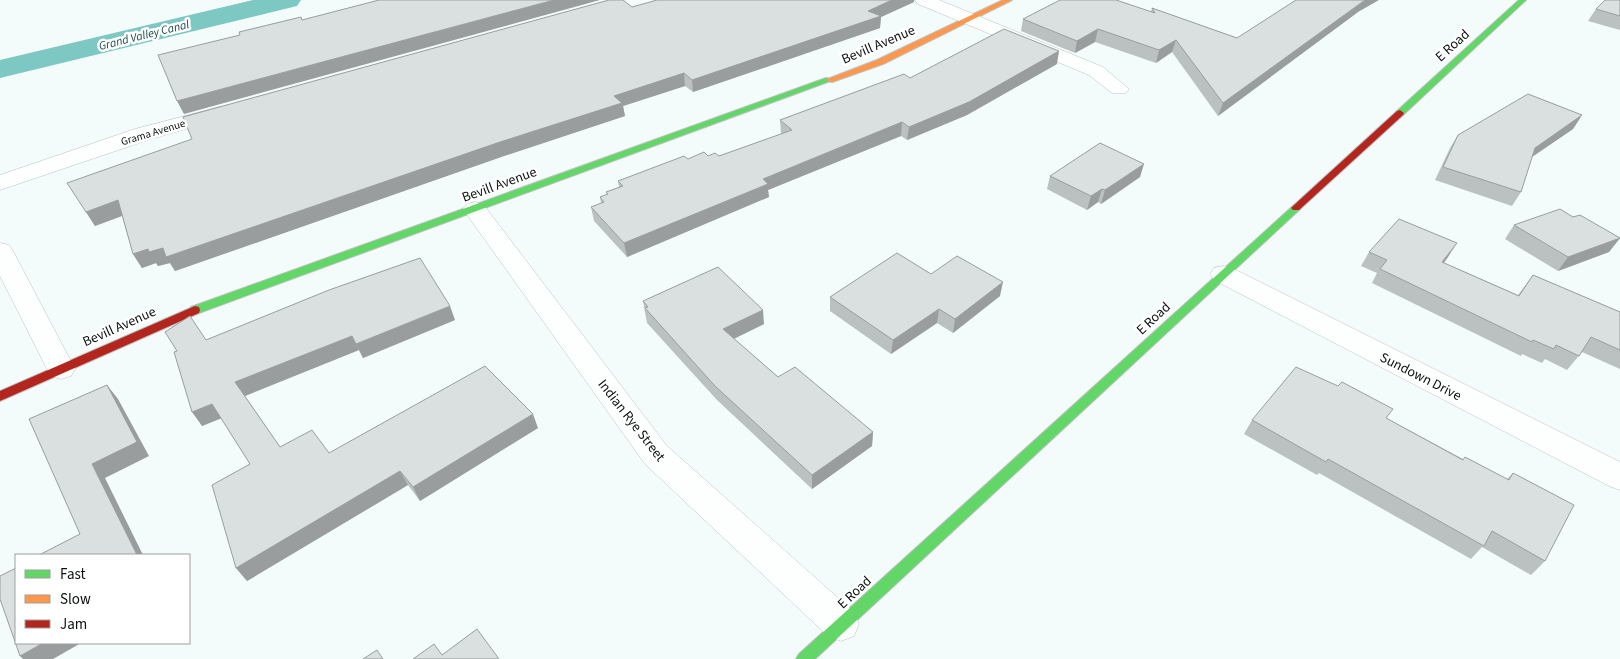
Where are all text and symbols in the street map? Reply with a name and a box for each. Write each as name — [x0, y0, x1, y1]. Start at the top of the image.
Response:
water label: Grand Valley Canal — [97, 16, 191, 55]
street label: Bevill Avenue — [838, 20, 918, 69]
street label: E Road — [1431, 25, 1474, 67]
street label: Grama Avenue — [119, 115, 188, 149]
street label: Bevill Avenue — [459, 162, 540, 208]
street label: E Road — [1132, 298, 1175, 340]
street label: Bevill Avenue — [80, 302, 159, 352]
street label: Sundown Drive — [1376, 348, 1465, 406]
street label: Indian Rye Street — [593, 375, 670, 466]
legend — [15, 554, 190, 644]
text: Fast — [60, 564, 86, 585]
street label: E Road — [833, 572, 876, 614]
text: Slow — [60, 589, 91, 610]
text: Jam — [60, 614, 87, 635]

